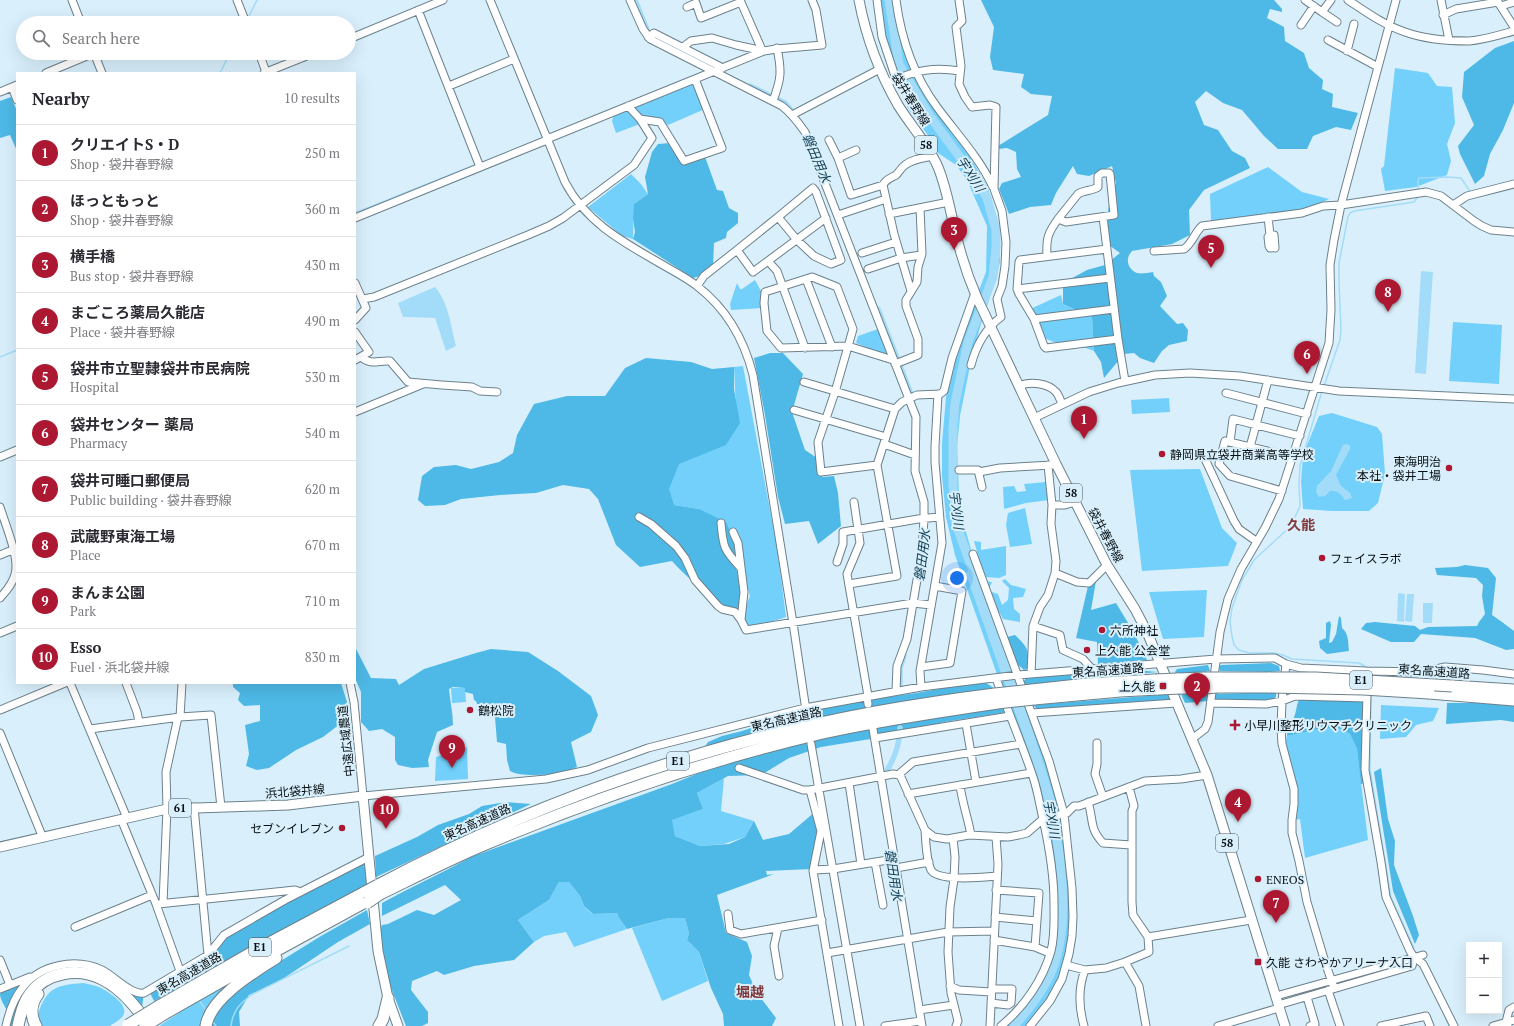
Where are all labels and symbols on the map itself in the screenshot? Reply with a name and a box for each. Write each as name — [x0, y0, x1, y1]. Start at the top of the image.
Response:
street label: 袋井春野線 — [888, 69, 933, 128]
water label: 磐田用水 — [799, 131, 836, 187]
road number: 58 — [915, 136, 937, 154]
water label: 宇刈川 — [953, 153, 990, 197]
pin: 3 — [941, 217, 967, 250]
pin: 5 — [1198, 235, 1224, 268]
pin: 8 — [1375, 279, 1401, 312]
pin: 6 — [1294, 341, 1320, 374]
pin: 1 — [1071, 406, 1097, 439]
place label: 静岡県立袋井商業高等学校 — [1170, 447, 1314, 462]
marker: 静岡県立袋井商業高等学校 — [1157, 449, 1167, 459]
place label: 東海明治 本社・袋井工場 — [1357, 454, 1441, 483]
marker: 東海明治 本社・袋井工場 — [1444, 463, 1454, 473]
road number: 58 — [1060, 484, 1082, 502]
water label: 宇刈川 — [946, 490, 969, 532]
street label: 袋井春野線 — [1085, 504, 1127, 565]
district label: 久能 — [1287, 515, 1315, 534]
water label: 磐田用水 — [910, 526, 934, 582]
place label: フェイスラボ — [1330, 551, 1402, 566]
marker: フェイスラボ — [1317, 553, 1327, 563]
your location — [947, 568, 967, 588]
place label: 六所神社 — [1110, 623, 1158, 638]
marker: 六所神社 — [1097, 625, 1107, 635]
place label: 上久能 公会堂 — [1095, 643, 1170, 658]
marker: 上久能 公会堂 — [1082, 645, 1092, 655]
street label: 東名高速道路 — [1072, 660, 1144, 680]
street label: 東名高速道路 — [1398, 661, 1470, 681]
road number: E1 — [1350, 671, 1372, 689]
pin: 2 — [1184, 673, 1210, 706]
place label: 上久能 — [1119, 679, 1155, 694]
marker: 上久能 — [1158, 681, 1168, 691]
place label: 鶴松院 — [478, 703, 514, 718]
street label: 中遠広域農道 — [335, 704, 357, 778]
street label: 東名高速道路 — [749, 704, 823, 734]
marker: 鶴松院 — [465, 705, 475, 715]
place label: 小早川整形リウマチクリニック — [1244, 718, 1412, 733]
marker: 小早川整形リウマチクリニック — [1229, 719, 1241, 731]
pin: 9 — [439, 735, 465, 768]
road number: E1 — [667, 752, 689, 770]
street label: 浜北袋井線 — [264, 781, 326, 801]
pin: 4 — [1225, 789, 1251, 822]
pin: 10 — [373, 796, 399, 829]
water label: 宇刈川 — [1040, 798, 1065, 842]
road number: 61 — [169, 799, 191, 817]
street label: 東名高速道路 — [441, 801, 513, 843]
place label: セブンイレブン — [250, 821, 334, 836]
marker: セブンイレブン — [337, 823, 347, 833]
road number: 58 — [1216, 834, 1238, 852]
water label: 磐田用水 — [881, 848, 907, 904]
place label: ENEOS — [1266, 872, 1304, 887]
marker: ENEOS — [1253, 874, 1263, 884]
pin: 7 — [1263, 890, 1289, 923]
road number: E1 — [249, 938, 271, 956]
street label: 東名高速道路 — [154, 949, 224, 997]
place label: 久能 さわやかアリーナ入口 — [1266, 955, 1413, 970]
marker: 久能 さわやかアリーナ入口 — [1253, 957, 1263, 967]
district label: 堀越 — [736, 982, 764, 1001]

